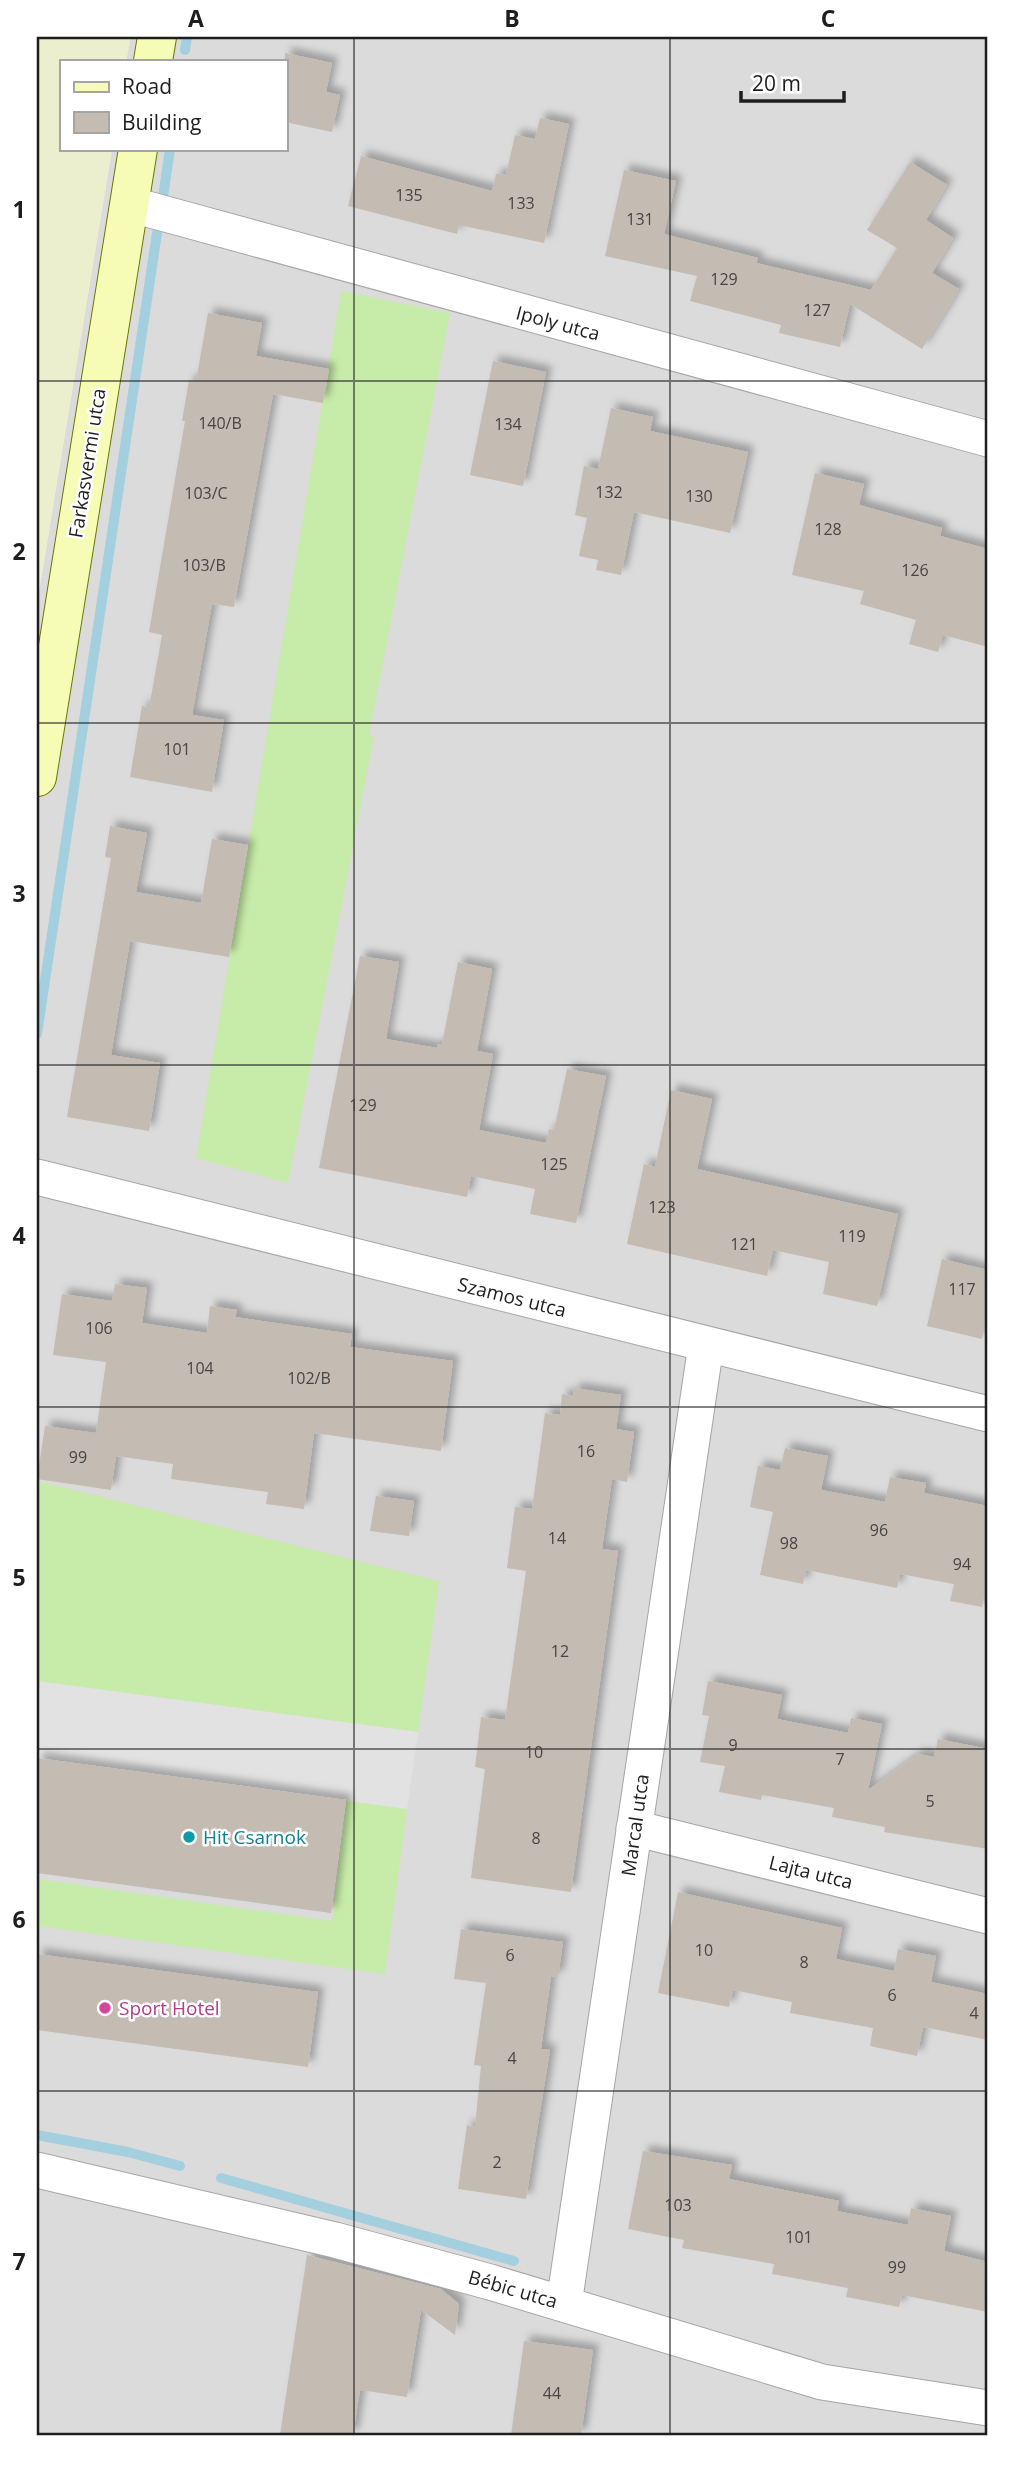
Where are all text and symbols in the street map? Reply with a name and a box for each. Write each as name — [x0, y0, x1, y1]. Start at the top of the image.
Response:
text: A — [188, 2, 204, 34]
text: B — [504, 2, 520, 34]
text: C — [821, 2, 835, 34]
legend — [60, 60, 287, 150]
scale bar — [741, 60, 845, 104]
text: 20 m — [752, 69, 801, 97]
text: Road — [122, 72, 172, 100]
text: Building — [122, 108, 201, 136]
house number: 135 — [395, 184, 423, 206]
house number: 133 — [507, 192, 535, 214]
text: 1 — [12, 193, 26, 225]
house number: 131 — [626, 208, 654, 230]
house number: 129 — [710, 268, 738, 290]
street label: Ipoly utca — [513, 299, 603, 347]
house number: 127 — [803, 299, 831, 321]
street label: Farkasvermi utca — [62, 386, 112, 540]
house number: 140/B — [198, 412, 242, 434]
house number: 134 — [494, 413, 522, 435]
house number: 132 — [595, 481, 623, 503]
house number: 103/C — [184, 482, 228, 504]
house number: 130 — [685, 485, 713, 507]
house number: 128 — [814, 518, 842, 540]
text: 2 — [12, 535, 26, 567]
house number: 103/B — [182, 554, 226, 576]
house number: 126 — [901, 559, 929, 581]
house number: 101 — [163, 738, 191, 760]
text: 3 — [12, 877, 26, 909]
house number: 129 — [349, 1094, 377, 1116]
house number: 125 — [540, 1153, 568, 1175]
house number: 123 — [648, 1196, 676, 1218]
text: 4 — [12, 1219, 26, 1251]
house number: 119 — [838, 1225, 866, 1247]
house number: 121 — [730, 1233, 758, 1255]
street label: Szamos utca — [455, 1271, 569, 1323]
house number: 117 — [948, 1278, 976, 1300]
house number: 106 — [85, 1317, 113, 1339]
house number: 104 — [186, 1357, 214, 1379]
house number: 102/B — [287, 1367, 331, 1389]
house number: 16 — [577, 1440, 595, 1462]
house number: 99 — [69, 1446, 87, 1468]
house number: 96 — [870, 1519, 888, 1541]
house number: 14 — [548, 1527, 566, 1549]
house number: 98 — [780, 1532, 798, 1554]
house number: 94 — [953, 1553, 971, 1575]
text: 5 — [12, 1561, 26, 1593]
house number: 12 — [551, 1640, 569, 1662]
house number: 9 — [728, 1734, 738, 1756]
house number: 10 — [525, 1741, 543, 1763]
house number: 7 — [835, 1748, 845, 1770]
street label: Marcal utca — [615, 1772, 655, 1878]
house number: 5 — [925, 1790, 935, 1812]
place label: Hit Csarnok — [203, 1824, 306, 1850]
house number: 8 — [531, 1827, 541, 1849]
marker: Hit Csarnok — [181, 1829, 197, 1845]
street label: Lajta utca — [766, 1849, 856, 1895]
text: 6 — [12, 1903, 26, 1935]
house number: 10 — [695, 1939, 713, 1961]
house number: 6 — [505, 1944, 515, 1966]
house number: 8 — [799, 1951, 809, 1973]
house number: 6 — [887, 1984, 897, 2006]
place label: Sport Hotel — [119, 1995, 220, 2021]
marker: Sport Hotel — [97, 2000, 113, 2016]
house number: 4 — [969, 2002, 979, 2024]
house number: 4 — [507, 2047, 517, 2069]
house number: 2 — [492, 2151, 502, 2173]
house number: 103 — [664, 2194, 692, 2216]
house number: 101 — [785, 2226, 813, 2248]
text: 7 — [12, 2245, 26, 2277]
house number: 99 — [888, 2256, 906, 2278]
street label: Bébic utca — [465, 2264, 561, 2314]
house number: 44 — [543, 2382, 561, 2404]

